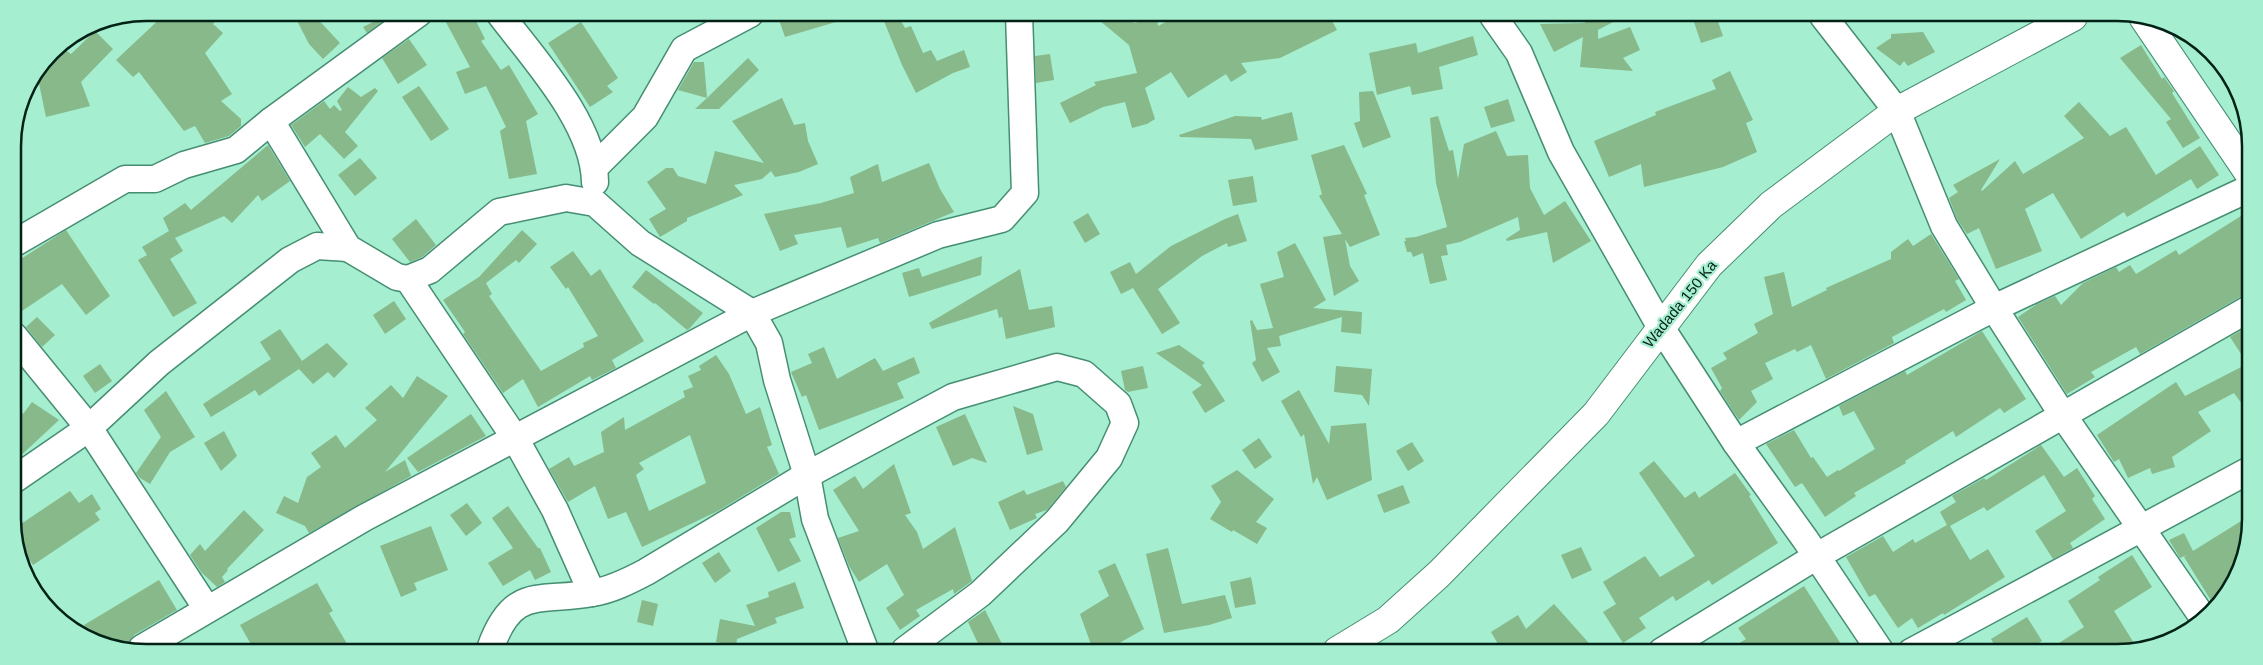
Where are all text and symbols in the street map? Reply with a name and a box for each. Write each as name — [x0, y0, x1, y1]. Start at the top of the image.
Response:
street label: Wadada 150 Ka — [1639, 256, 1720, 351]

